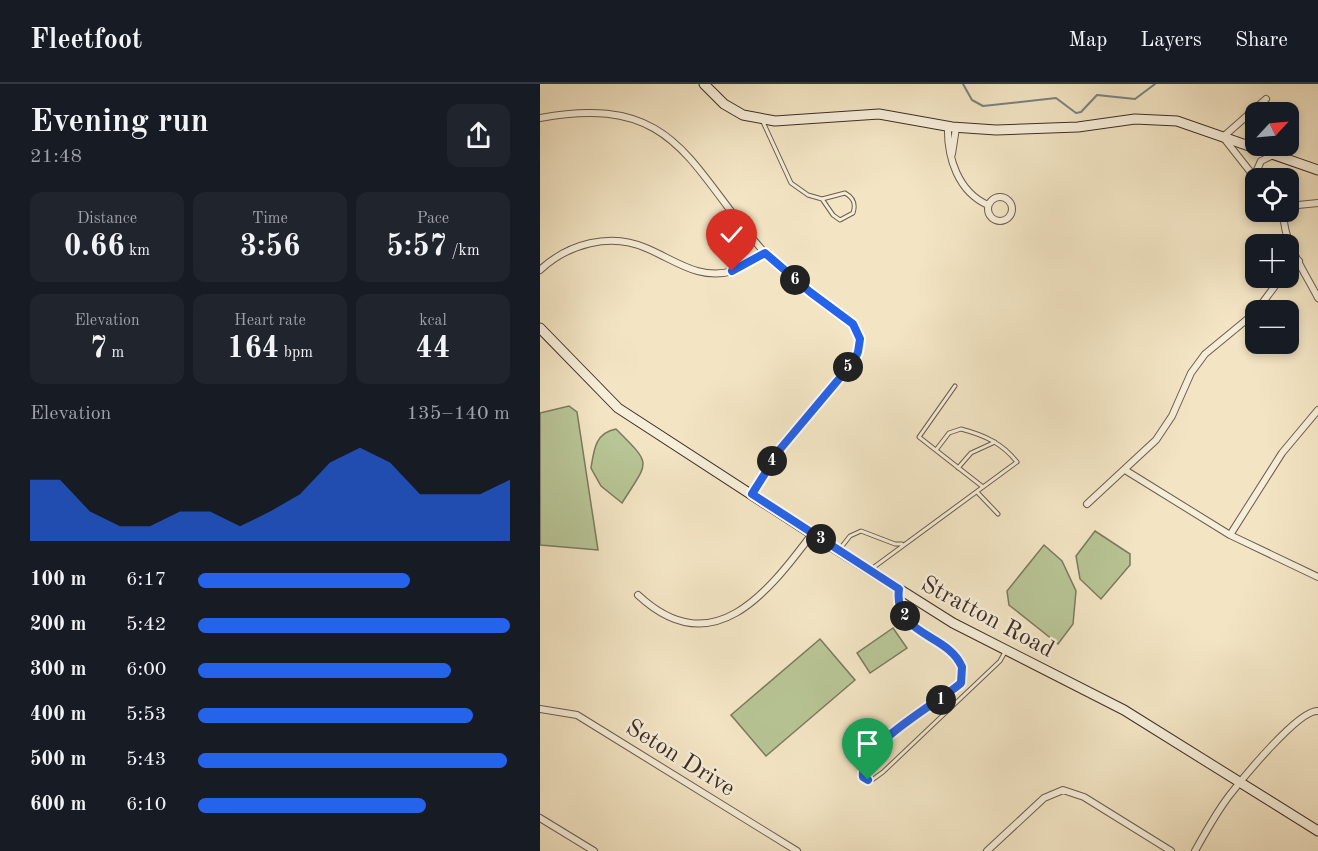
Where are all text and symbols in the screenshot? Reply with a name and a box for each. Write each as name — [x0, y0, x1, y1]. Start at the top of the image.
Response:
text: Fleetfoot — [30, 27, 142, 55]
text: Map — [1068, 30, 1107, 51]
text: Layers — [1140, 30, 1202, 51]
text: Share — [1235, 30, 1288, 51]
north arrow — [1245, 102, 1299, 156]
map controls — [1245, 102, 1299, 354]
button: share — [447, 104, 510, 167]
text: Evening run — [30, 106, 209, 139]
text: 21:48 — [30, 147, 82, 167]
button: locate — [1245, 168, 1299, 222]
pin — [706, 209, 757, 271]
text: Distance — [77, 211, 137, 227]
text: Time — [252, 211, 288, 227]
text: Pace — [417, 211, 449, 227]
icon: check — [715, 218, 748, 251]
text: 0.66 — [64, 232, 125, 262]
text: 3:56 — [240, 232, 300, 262]
text: 5:57 — [386, 232, 447, 262]
button: + — [1245, 234, 1299, 288]
text: km — [125, 243, 150, 259]
text: /km — [447, 243, 480, 259]
pin: 6 — [780, 265, 810, 295]
text: 6 — [790, 272, 800, 288]
button: − — [1245, 300, 1299, 354]
text: Elevation — [74, 313, 140, 329]
text: Heart rate — [234, 313, 306, 329]
text: kcal — [419, 313, 447, 329]
text: 7 — [90, 334, 107, 364]
text: 164 — [227, 334, 279, 364]
text: 44 — [416, 334, 450, 364]
text: m — [107, 345, 124, 361]
text: bpm — [279, 345, 313, 361]
pin: 5 — [833, 352, 863, 382]
text: 5 — [843, 359, 853, 375]
text: Elevation — [30, 404, 111, 424]
text: 135–140 m — [407, 404, 510, 424]
pin: 4 — [757, 446, 787, 476]
text: 4 — [767, 453, 777, 469]
pin: 3 — [806, 524, 836, 554]
text: 3 — [816, 531, 826, 547]
text: 100 m — [30, 570, 86, 590]
text: 6:17 — [126, 570, 166, 590]
street label: Stratton Road — [917, 573, 1058, 663]
pin: 2 — [890, 601, 920, 631]
text: 2 — [900, 608, 910, 624]
text: 200 m — [30, 615, 86, 635]
text: 5:42 — [126, 615, 166, 635]
text: 300 m — [30, 660, 86, 680]
text: 6:00 — [126, 660, 166, 680]
pin: 1 — [926, 685, 956, 715]
text: 1 — [936, 692, 946, 708]
text: 400 m — [30, 705, 86, 725]
text: 5:53 — [126, 705, 166, 725]
street label: Seton Drive — [621, 716, 739, 802]
pin — [842, 718, 893, 780]
icon: arrive — [851, 727, 884, 760]
text: 500 m — [30, 750, 86, 770]
text: 5:43 — [126, 750, 166, 770]
text: 600 m — [30, 795, 86, 815]
text: 6:10 — [126, 795, 166, 815]

